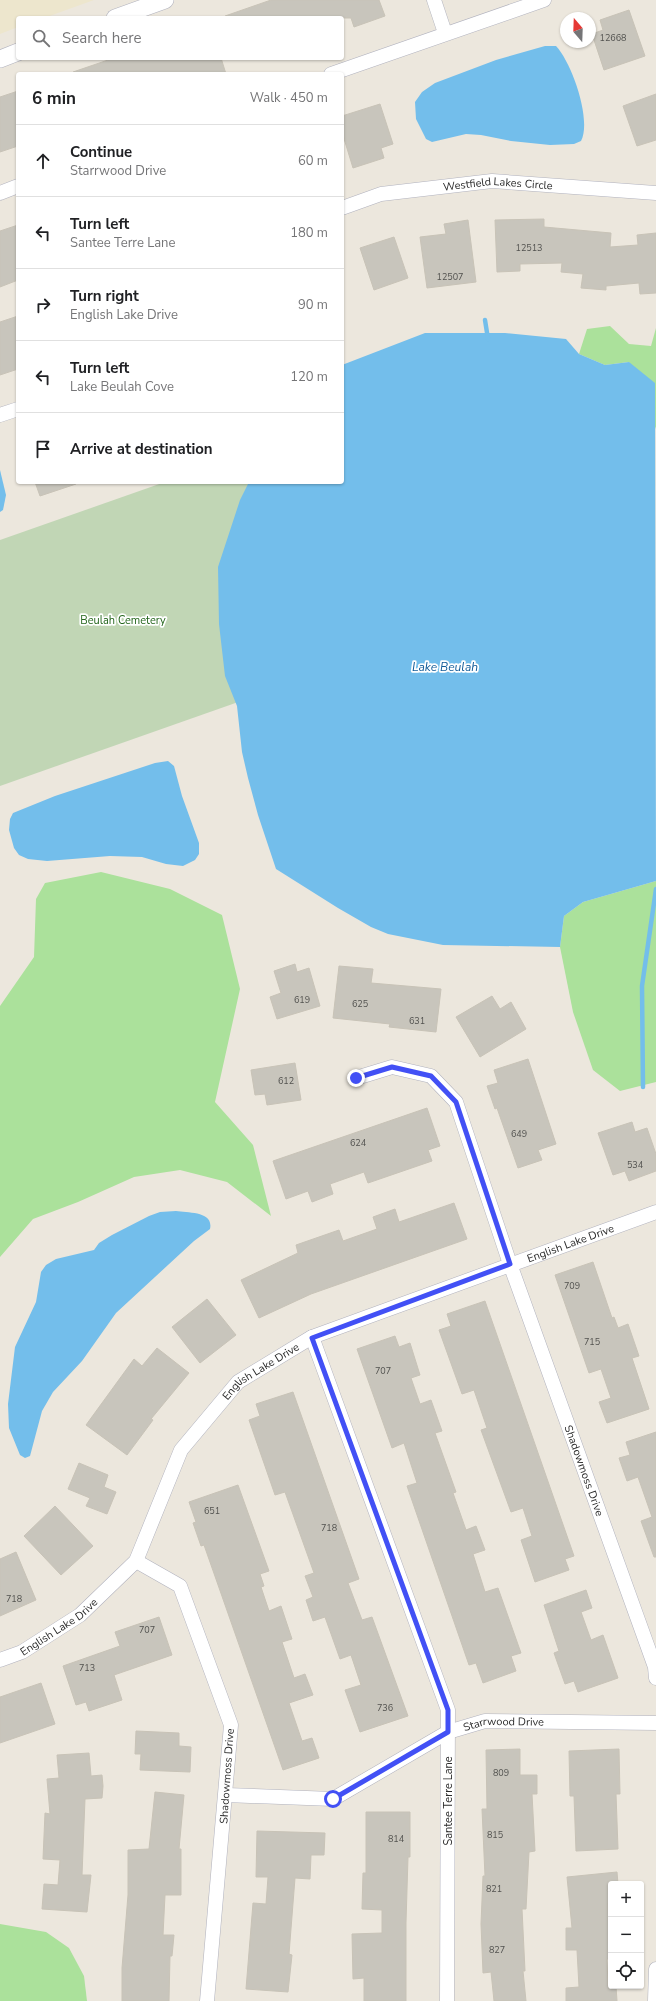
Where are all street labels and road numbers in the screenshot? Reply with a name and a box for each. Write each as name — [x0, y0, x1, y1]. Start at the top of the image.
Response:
street label: Westfield Lakes Circle — [442, 173, 553, 194]
street label: English Lake Drive — [525, 1220, 616, 1266]
street label: English Lake Drive — [219, 1339, 302, 1403]
street label: Shadowmoss Drive — [561, 1423, 608, 1518]
street label: English Lake Drive — [17, 1595, 101, 1659]
street label: Starrwood Drive — [461, 1713, 544, 1735]
street label: Shadowmoss Drive — [216, 1728, 238, 1824]
street label: Santee Terre Lane — [441, 1756, 456, 1846]

